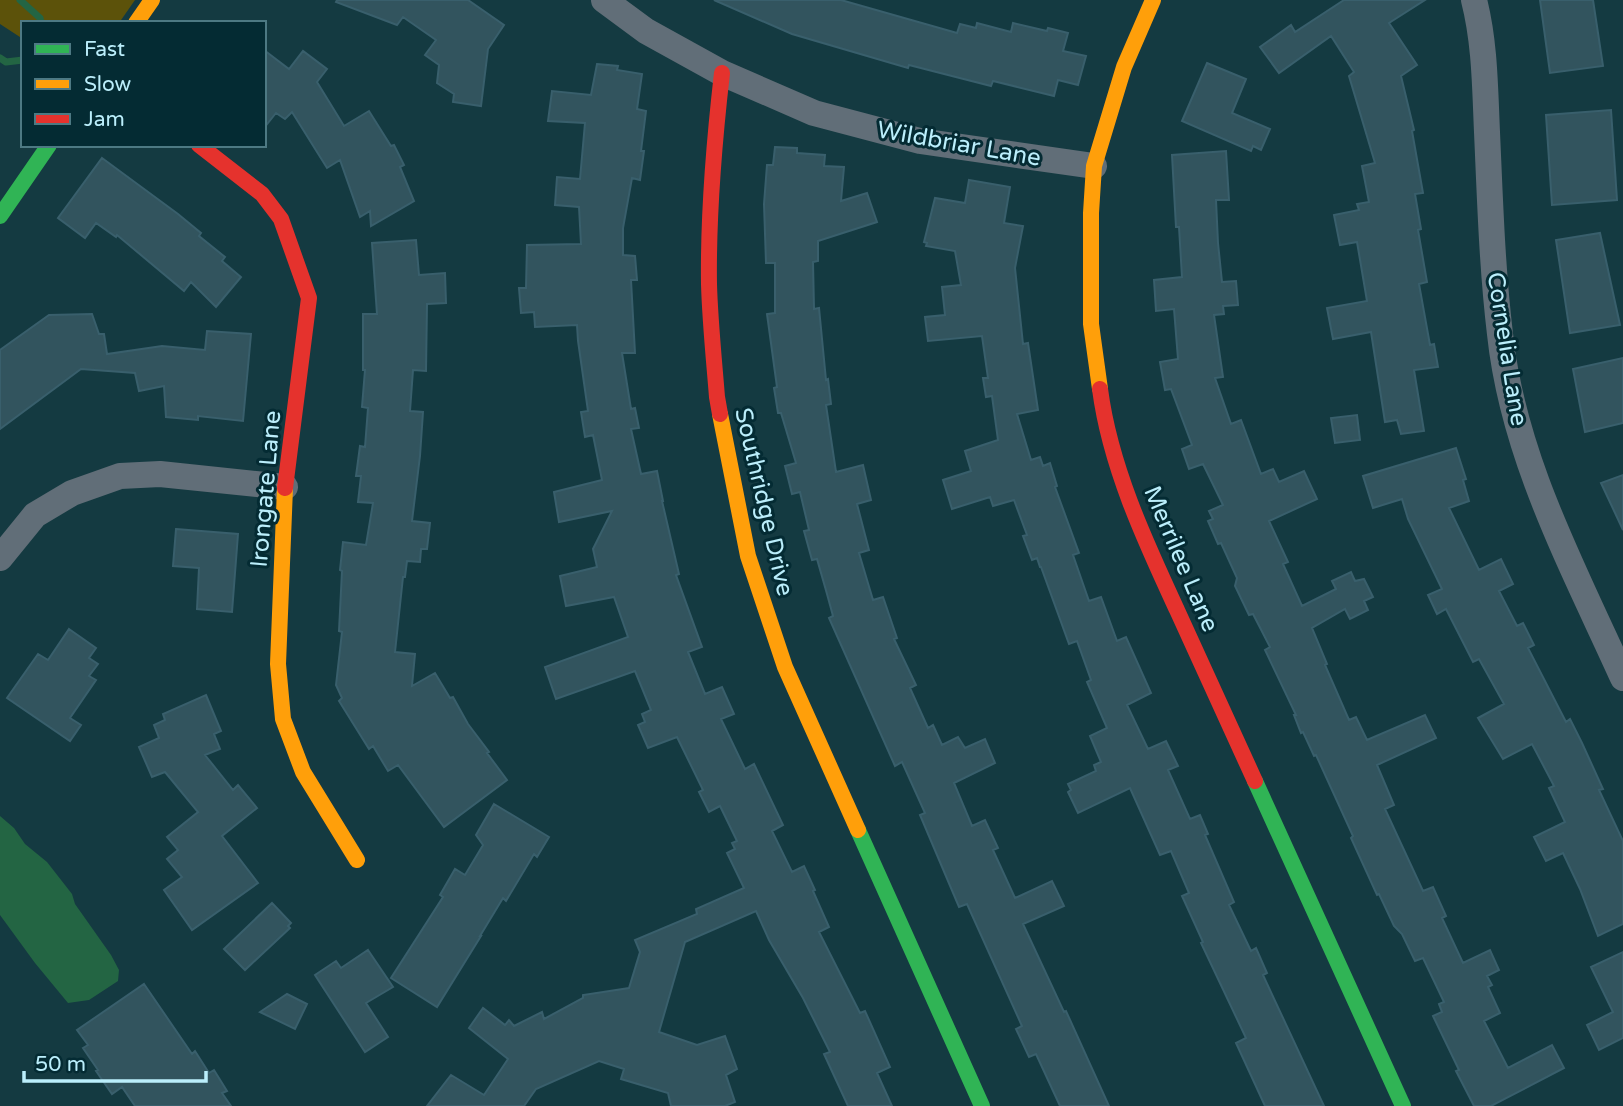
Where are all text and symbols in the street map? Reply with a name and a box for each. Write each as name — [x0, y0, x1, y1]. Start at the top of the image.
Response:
legend — [21, 21, 266, 147]
text: Fast — [84, 37, 125, 62]
text: Slow — [84, 72, 132, 97]
text: Jam — [84, 107, 125, 132]
street label: Wildbriar Lane — [875, 115, 1043, 173]
street label: Cornelia Lane — [1481, 270, 1533, 428]
street label: Southridge Drive — [728, 405, 800, 599]
street label: Irongate Lane — [245, 409, 287, 569]
street label: Merrilee Lane — [1137, 482, 1225, 636]
scale bar — [24, 1040, 206, 1084]
text: 50 m — [35, 1052, 86, 1077]

